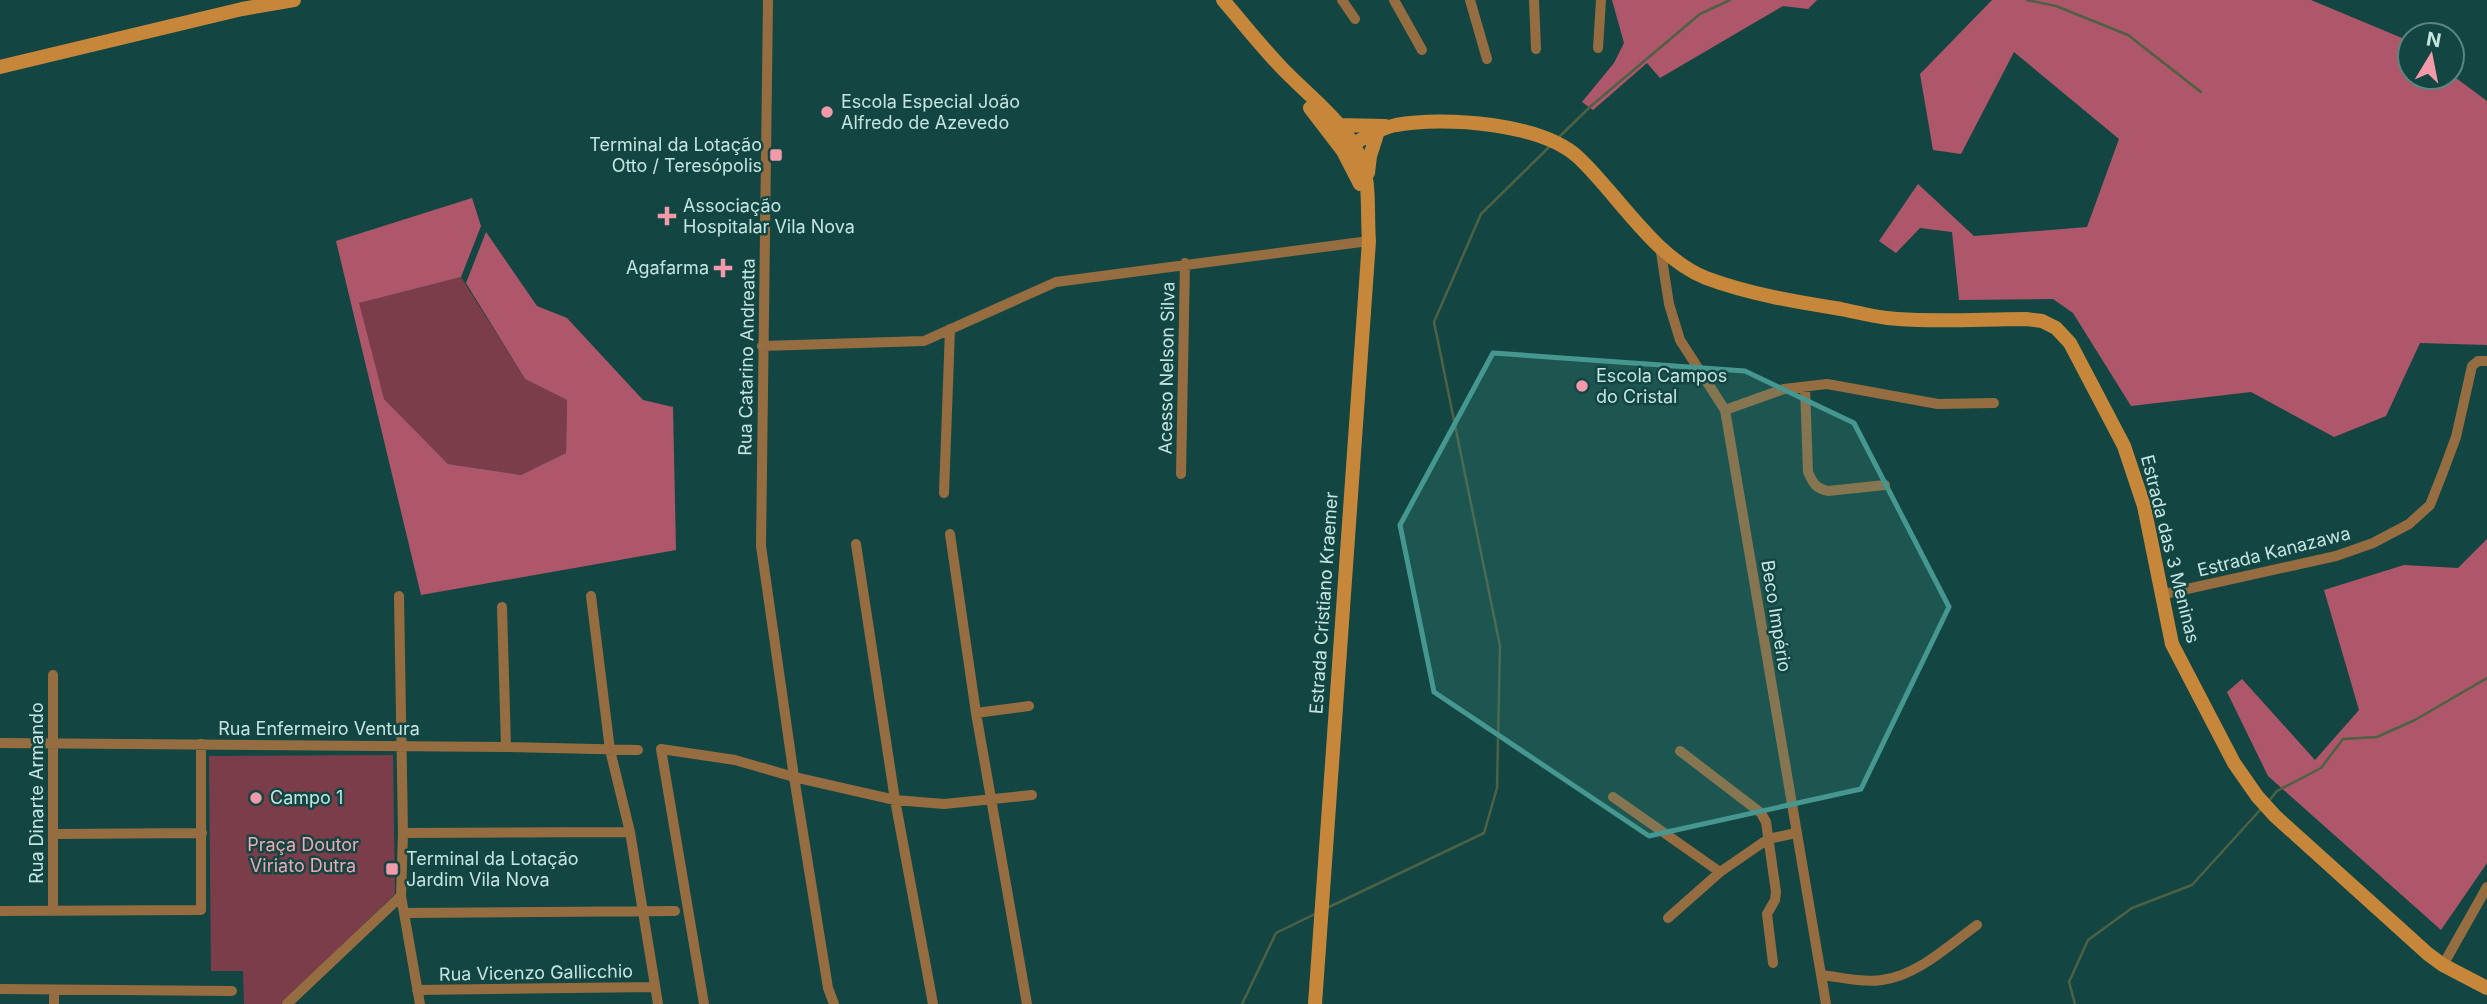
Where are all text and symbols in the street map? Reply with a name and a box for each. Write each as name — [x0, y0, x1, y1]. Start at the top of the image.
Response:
north arrow — [2396, 21, 2466, 91]
text: N — [2425, 27, 2443, 52]
place label: Escola Especial João Alfredo de Azevedo — [841, 91, 1020, 133]
marker: Escola Especial João Alfredo de Azevedo — [819, 104, 835, 120]
place label: Terminal da Lotação Otto / Teresópolis — [589, 134, 762, 176]
marker: Terminal da Lotação Otto / Teresópolis — [768, 147, 784, 163]
place label: Associação Hospitalar Vila Nova — [683, 195, 855, 237]
marker: Associação Hospitalar Vila Nova — [657, 206, 677, 226]
place label: Agafarma — [626, 257, 709, 278]
street label: Rua Catarino Andreatta — [734, 258, 759, 456]
marker: Agafarma — [715, 260, 731, 276]
street label: Acesso Nelson Silva — [1154, 281, 1179, 455]
place label: Escola Campos do Cristal — [1596, 365, 1727, 407]
marker: Escola Campos do Cristal — [1574, 378, 1590, 394]
street label: Estrada das 3 Meninas — [2137, 453, 2204, 645]
street label: Estrada Cristiano Kraemer — [1305, 491, 1342, 715]
street label: Estrada Kanazawa — [2195, 522, 2353, 581]
street label: Beco Império — [1757, 559, 1796, 673]
street label: Rua Dinarte Armando — [26, 702, 47, 884]
street label: Rua Enfermeiro Ventura — [218, 718, 420, 739]
place label: Campo 1 — [270, 787, 343, 808]
marker: Campo 1 — [248, 790, 264, 806]
park label: Praça Doutor Viriato Dutra — [247, 834, 359, 876]
place label: Terminal da Lotação Jardim Vila Nova — [406, 848, 579, 890]
marker: Terminal da Lotação Jardim Vila Nova — [384, 861, 400, 877]
street label: Rua Vicenzo Gallicchio — [439, 960, 633, 985]

